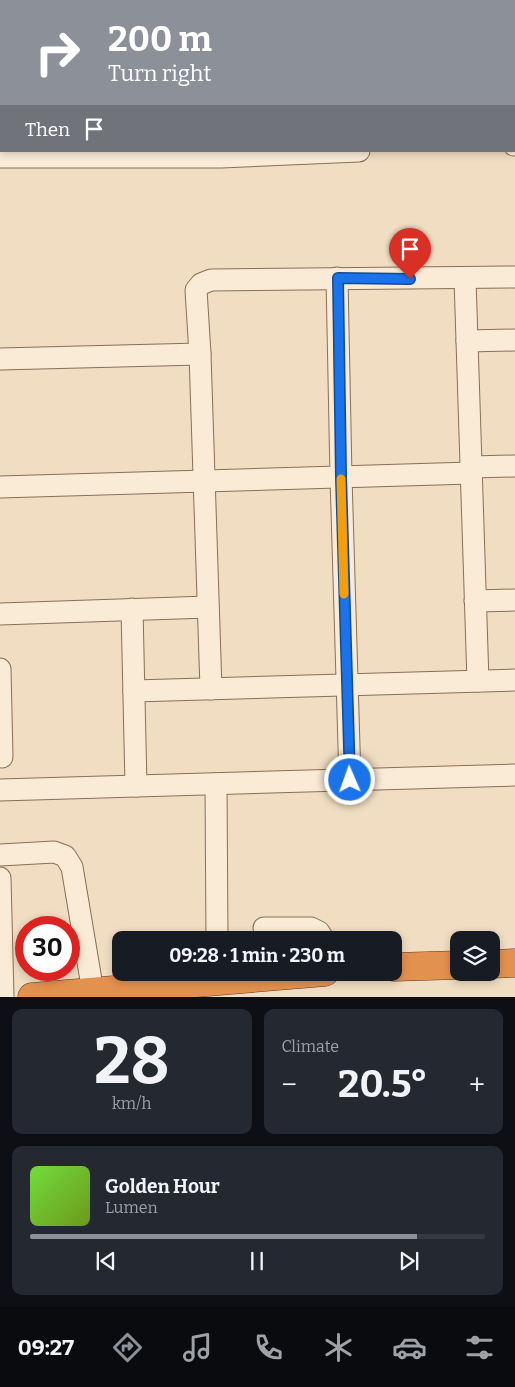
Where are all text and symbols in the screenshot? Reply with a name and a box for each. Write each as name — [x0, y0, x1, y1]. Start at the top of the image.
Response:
text: 200 m — [108, 18, 212, 60]
icon: right — [25, 20, 90, 85]
text: Turn right — [108, 60, 211, 87]
icon: arrive — [80, 115, 108, 143]
text: Then — [25, 118, 70, 141]
pin — [389, 228, 431, 279]
icon: arrive — [396, 235, 424, 263]
position arrow — [323, 753, 375, 805]
speed limit sign: 30 — [15, 916, 80, 981]
map controls — [450, 931, 500, 981]
button: layers — [450, 931, 500, 981]
text: 09:28 · 1 min · 230 m — [169, 944, 345, 967]
text: 28 — [94, 1022, 170, 1100]
text: Climate — [282, 1037, 339, 1056]
text: 20.5° — [338, 1061, 428, 1107]
text: − — [282, 1068, 297, 1101]
text: + — [469, 1068, 485, 1101]
text: km/h — [112, 1094, 152, 1113]
text: Golden Hour — [105, 1175, 220, 1198]
text: Lumen — [105, 1198, 158, 1217]
icon: previous — [92, 1247, 120, 1275]
icon: pause — [243, 1247, 271, 1275]
icon: next — [395, 1247, 423, 1275]
icon: directions — [110, 1330, 145, 1365]
icon: music — [180, 1330, 215, 1365]
icon: phone — [251, 1330, 286, 1365]
icon: climate — [321, 1330, 356, 1365]
icon: car — [392, 1330, 427, 1365]
icon: filters — [462, 1330, 497, 1365]
text: 09:27 — [18, 1334, 74, 1361]

